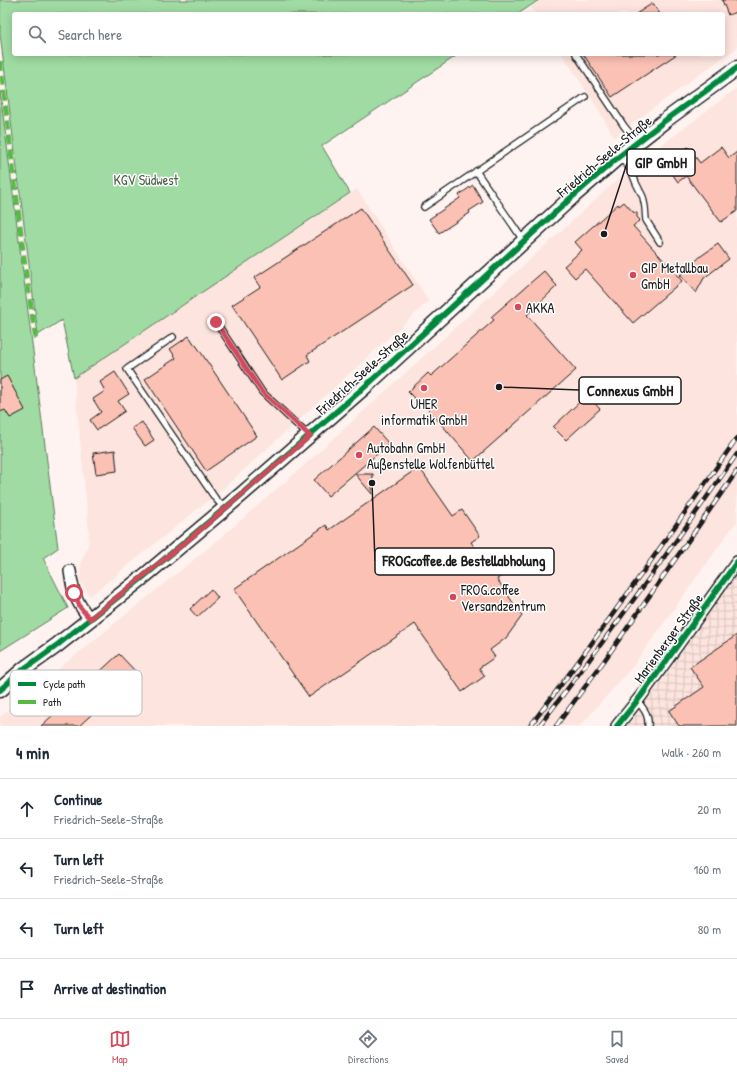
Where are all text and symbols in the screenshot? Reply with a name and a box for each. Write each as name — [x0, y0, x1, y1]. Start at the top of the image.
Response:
search box — [12, 12, 725, 56]
icon: search — [26, 23, 48, 45]
text: Search here — [58, 24, 122, 45]
street label: Friedrich-Seele-Straße — [552, 111, 656, 203]
callout: GIP GmbH — [627, 149, 695, 176]
text: GIP GmbH — [635, 152, 687, 173]
park label: KGV Südwest — [114, 170, 179, 189]
place label: GIP Metallbau GmbH — [641, 258, 708, 293]
marker: GIP Metallbau GmbH — [628, 270, 638, 280]
place label: AKKA — [526, 298, 554, 317]
marker: AKKA — [513, 302, 523, 312]
route end — [207, 313, 225, 331]
street label: Friedrich-Seele-Straße — [311, 325, 413, 420]
callout: Connexus GmbH — [579, 377, 681, 404]
text: Connexus GmbH — [587, 380, 673, 401]
marker: UHER informatik GmbH — [419, 383, 429, 393]
place label: UHER informatik GmbH — [381, 394, 467, 429]
place label: Autobahn GmbH Außenstelle Wolfenbüttel — [367, 438, 495, 474]
marker: Autobahn GmbH Außenstelle Wolfenbüttel — [354, 450, 364, 460]
callout: FROGcoffee.de Bestellabholung — [375, 548, 554, 575]
text: FROGcoffee.de Bestellabholung — [382, 550, 546, 572]
place label: FROG.coffee Versandzentrum — [460, 580, 546, 615]
route start — [65, 584, 83, 602]
street label: Marienberger Straße — [629, 589, 708, 687]
marker: FROG.coffee Versandzentrum — [448, 592, 458, 602]
legend — [10, 670, 142, 716]
text: Cycle path — [43, 677, 86, 691]
text: Path — [43, 695, 61, 709]
text: 4 min — [16, 741, 49, 764]
text: Walk · 260 m — [662, 743, 721, 761]
text: Continue — [54, 789, 102, 810]
icon: ahead — [16, 798, 38, 820]
text: 20 m — [697, 800, 721, 818]
text: Friedrich-Seele-Straße — [54, 810, 164, 828]
text: Turn left — [54, 849, 104, 870]
icon: left — [16, 858, 38, 880]
text: 160 m — [693, 860, 721, 878]
text: Friedrich-Seele-Straße — [54, 870, 164, 888]
icon: left — [16, 918, 38, 940]
text: Turn left — [54, 918, 104, 939]
text: 80 m — [698, 920, 721, 938]
icon: arrive — [16, 978, 38, 1000]
text: Arrive at destination — [54, 978, 166, 999]
tab: Map — [109, 1028, 131, 1066]
tab: Directions — [348, 1028, 389, 1066]
tab: Saved — [606, 1028, 628, 1066]

